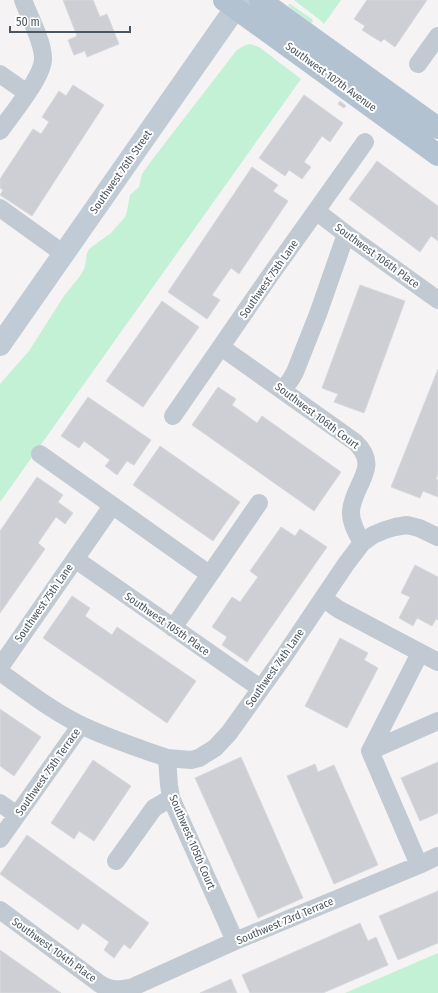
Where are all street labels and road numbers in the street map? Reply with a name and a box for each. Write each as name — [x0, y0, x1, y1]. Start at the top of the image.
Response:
street label: Southwest 107th Avenue — [283, 40, 379, 114]
street label: Southwest 76th Street — [87, 128, 155, 216]
street label: Southwest 106th Place — [332, 221, 422, 291]
street label: Southwest 75th Lane — [237, 237, 301, 321]
street label: Southwest 106th Court — [272, 380, 362, 452]
street label: Southwest 75th Lane — [12, 561, 76, 645]
street label: Southwest 105th Place — [122, 590, 212, 658]
street label: Southwest 74th Lane — [243, 626, 307, 710]
street label: Southwest 75th Terrace — [13, 726, 83, 818]
street label: Southwest 105th Court — [166, 793, 218, 891]
street label: Southwest 73rd Terrace — [235, 895, 335, 947]
street label: Southwest 104th Place — [9, 915, 99, 985]

